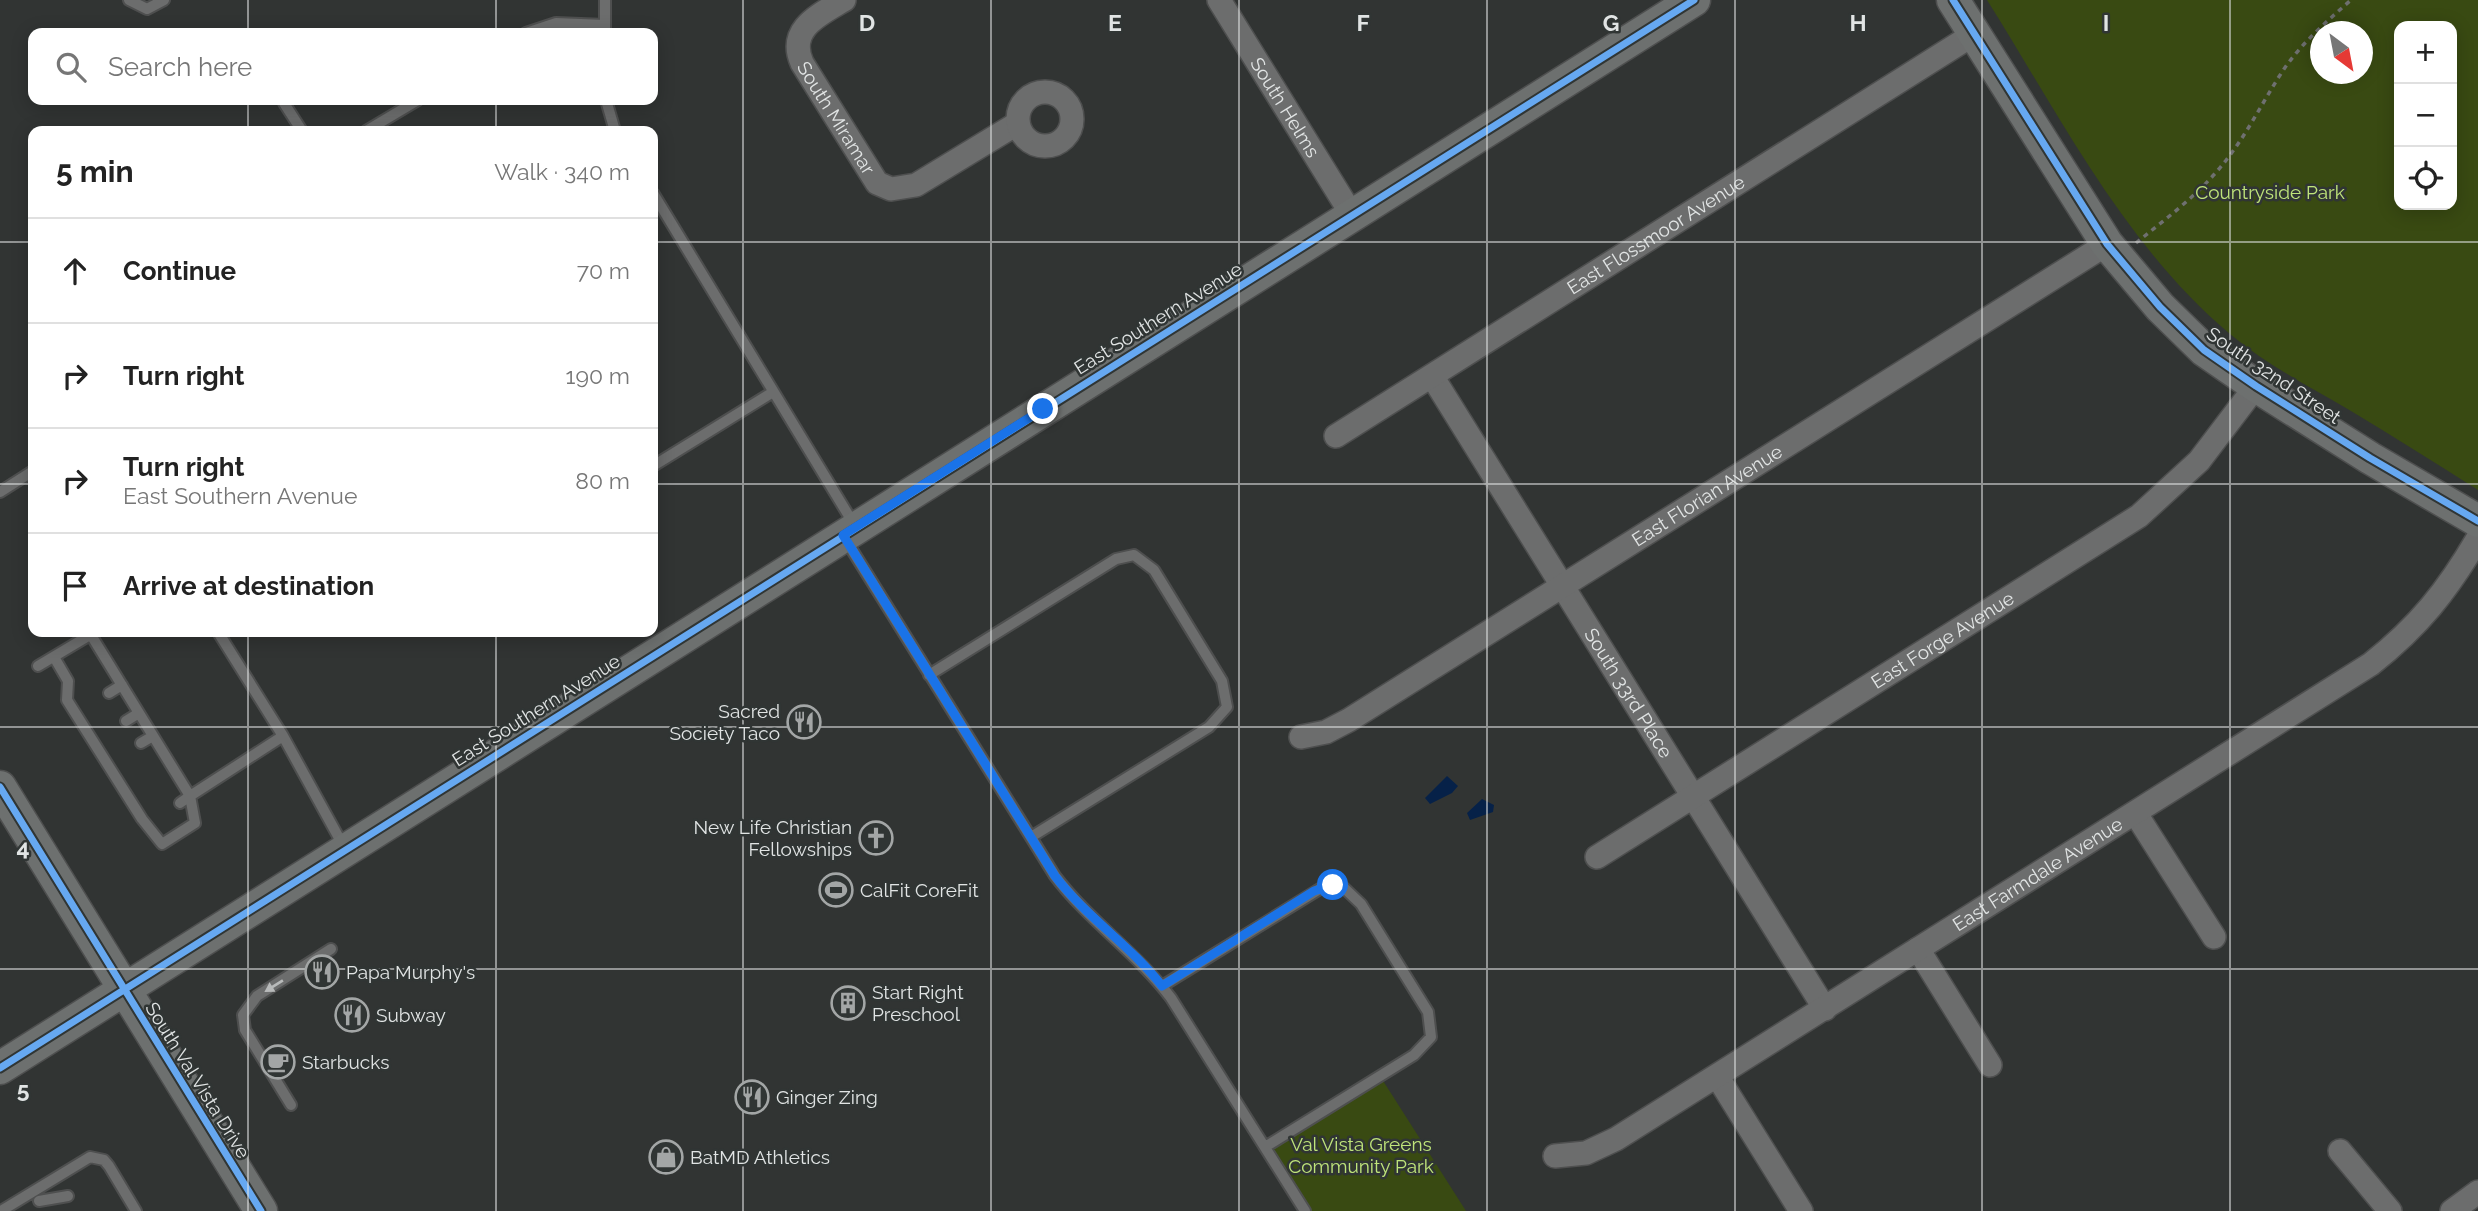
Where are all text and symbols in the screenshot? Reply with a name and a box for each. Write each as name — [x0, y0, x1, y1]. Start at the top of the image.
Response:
text: D — [859, 9, 875, 36]
text: E — [1108, 9, 1122, 36]
text: F — [1356, 9, 1370, 36]
text: G — [1603, 9, 1619, 36]
text: H — [1849, 9, 1867, 36]
text: I — [2103, 9, 2109, 36]
north arrow — [2310, 21, 2373, 84]
map controls — [2394, 21, 2457, 210]
button: + — [2394, 21, 2457, 84]
search box — [28, 28, 658, 105]
icon: search — [52, 48, 90, 86]
text: Search here — [108, 52, 252, 82]
street label: South Helms — [1246, 53, 1324, 161]
street label: South Miramar — [793, 57, 880, 178]
button: − — [2394, 84, 2457, 147]
button: locate — [2394, 147, 2457, 210]
text: 5 min — [56, 154, 134, 189]
text: Walk · 340 m — [494, 158, 630, 185]
street label: East Flossmoor Avenue — [1563, 170, 1749, 299]
park label: Countryside Park — [2195, 181, 2345, 203]
icon: ahead — [56, 252, 94, 290]
text: Continue — [123, 256, 236, 286]
text: 70 m — [577, 257, 630, 284]
street label: East Southern Avenue — [1070, 257, 1246, 379]
street label: South 32nd Street — [2203, 322, 2346, 428]
icon: right — [56, 357, 94, 395]
text: Turn right — [123, 361, 244, 391]
text: 190 m — [566, 362, 630, 389]
route end — [1027, 393, 1058, 424]
street label: East Florian Avenue — [1628, 440, 1786, 551]
text: Turn right — [123, 452, 244, 482]
icon: right — [56, 462, 94, 500]
text: 80 m — [575, 467, 630, 494]
text: East Southern Avenue — [123, 482, 357, 509]
icon: arrive — [56, 567, 94, 605]
text: Arrive at destination — [123, 571, 374, 601]
street label: East Forge Avenue — [1867, 587, 2018, 693]
street label: South 33rd Place — [1580, 624, 1677, 762]
street label: East Southern Avenue — [448, 649, 624, 771]
place label: Sacred Society Taco — [669, 700, 780, 744]
restaurant icon: Sacred Society Taco — [785, 703, 823, 741]
street label: East Farmdale Avenue — [1948, 812, 2126, 936]
place label: New Life Christian Fellowships — [694, 816, 852, 860]
church icon: New Life Christian Fellowships — [857, 819, 895, 857]
text: 4 — [16, 834, 30, 861]
route start — [1317, 869, 1348, 900]
sports icon: CalFit CoreFit — [817, 871, 855, 909]
place label: CalFit CoreFit — [860, 879, 979, 901]
restaurant icon: Papa Murphy's — [303, 953, 341, 991]
place label: Papa Murphy's — [346, 961, 475, 983]
one-way arrow — [264, 979, 283, 992]
place label: Start Right Preschool — [872, 981, 964, 1025]
building icon: Start Right Preschool — [829, 984, 867, 1022]
restaurant icon: Subway — [333, 996, 371, 1034]
street label: South Val Vista Drive — [141, 998, 255, 1162]
place label: Subway — [376, 1004, 446, 1026]
cafe icon: Starbucks — [259, 1043, 297, 1081]
place label: Starbucks — [302, 1051, 389, 1073]
text: 5 — [17, 1076, 30, 1103]
restaurant icon: Ginger Zing — [733, 1078, 771, 1116]
place label: Ginger Zing — [776, 1086, 878, 1108]
park label: Val Vista Greens Community Park — [1288, 1133, 1434, 1177]
shop icon: BatMD Athletics — [647, 1138, 685, 1176]
place label: BatMD Athletics — [690, 1146, 830, 1168]

